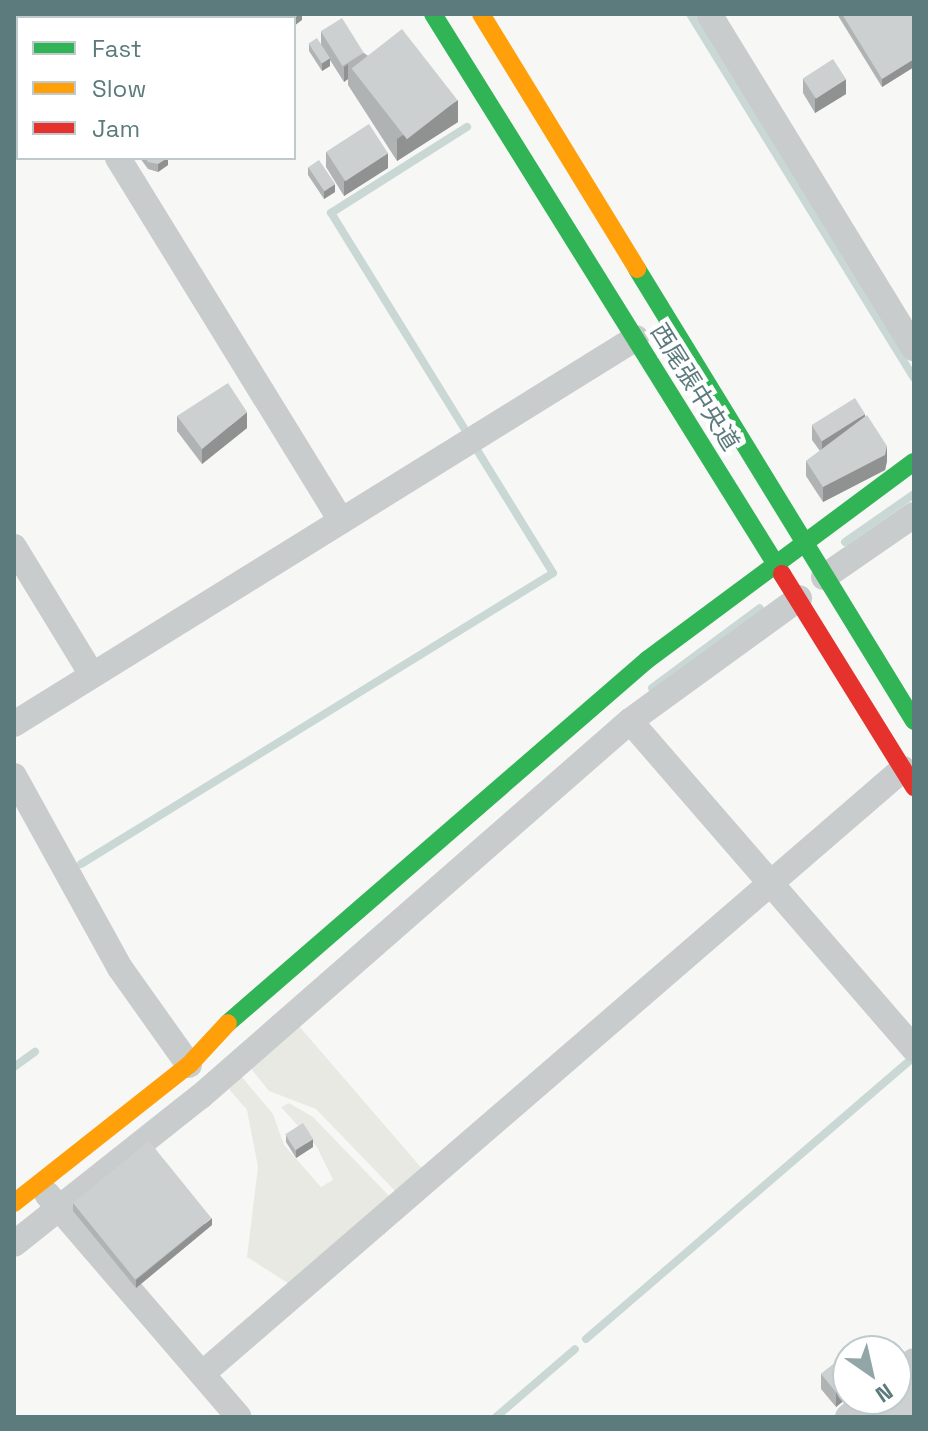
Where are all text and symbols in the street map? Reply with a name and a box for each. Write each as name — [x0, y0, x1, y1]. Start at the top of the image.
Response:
legend — [16, 16, 296, 160]
text: Fast — [92, 33, 142, 64]
text: Slow — [92, 73, 146, 104]
text: Jam — [92, 113, 140, 144]
street label: 西尾張中央道 — [645, 318, 745, 456]
north arrow — [832, 1335, 912, 1415]
text: N — [870, 1378, 898, 1409]

